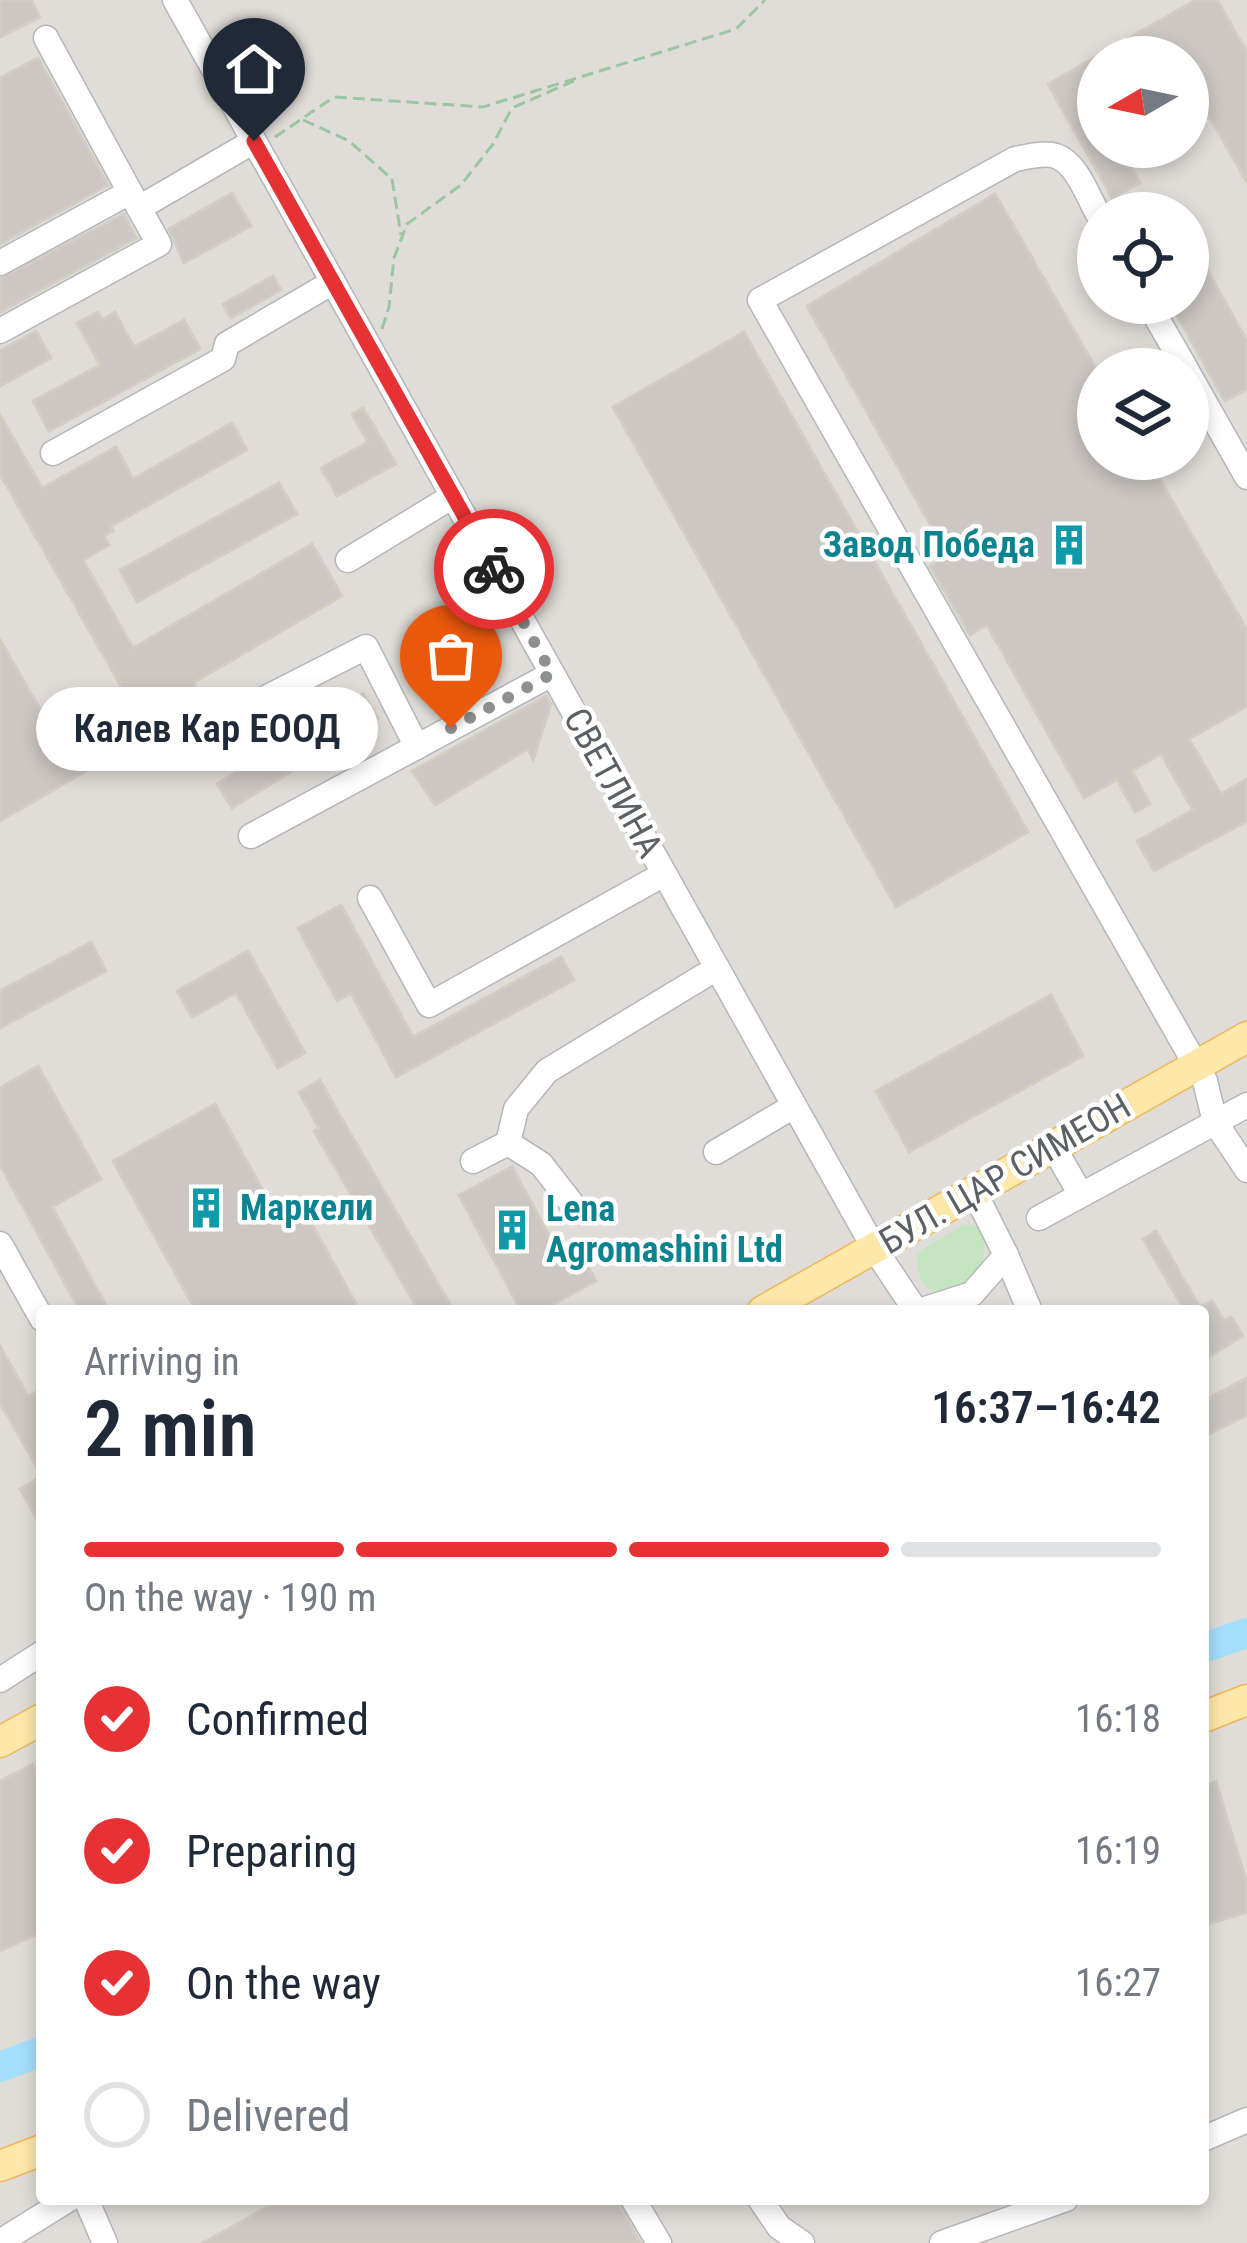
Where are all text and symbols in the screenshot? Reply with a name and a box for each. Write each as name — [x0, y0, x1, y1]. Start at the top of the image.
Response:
pin — [203, 18, 305, 141]
icon: home — [221, 36, 287, 102]
north arrow — [1077, 36, 1209, 168]
map controls — [1077, 36, 1209, 480]
button: locate — [1077, 192, 1209, 324]
button: layers — [1077, 348, 1209, 480]
courier — [434, 509, 554, 629]
building icon: Завод Победа — [1046, 522, 1092, 568]
place label: Завод Победа — [823, 524, 1035, 566]
icon: bike — [461, 536, 527, 602]
pin — [400, 605, 502, 728]
icon: bag — [418, 623, 484, 689]
callout: Калев Кар ЕООД — [37, 686, 379, 770]
street label: СВЕТЛИНА — [555, 701, 671, 865]
text: Калев Кар ЕООД — [74, 706, 340, 752]
street label: БУЛ. ЦАР СИМЕОН — [872, 1085, 1138, 1263]
building icon: Маркели — [183, 1185, 229, 1231]
place label: Маркели — [240, 1187, 373, 1229]
place label: Lena Agromashini Ltd — [546, 1188, 783, 1271]
building icon: Lena Agromashini Ltd — [489, 1207, 535, 1253]
text: Arriving in — [84, 1339, 240, 1385]
text: 16:37–16:42 — [931, 1381, 1161, 1434]
text: 2 min — [84, 1384, 257, 1475]
text: On the way · 190 m — [84, 1575, 376, 1621]
icon: check — [84, 1686, 150, 1752]
text: Confirmed — [186, 1693, 369, 1746]
text: 16:18 — [1075, 1696, 1161, 1742]
icon: check — [84, 1818, 150, 1884]
text: Preparing — [186, 1825, 357, 1878]
text: 16:19 — [1075, 1828, 1161, 1874]
icon: check — [84, 1950, 150, 2016]
text: On the way — [186, 1957, 381, 2010]
text: 16:27 — [1075, 1960, 1161, 2006]
text: Delivered — [186, 2089, 350, 2142]

